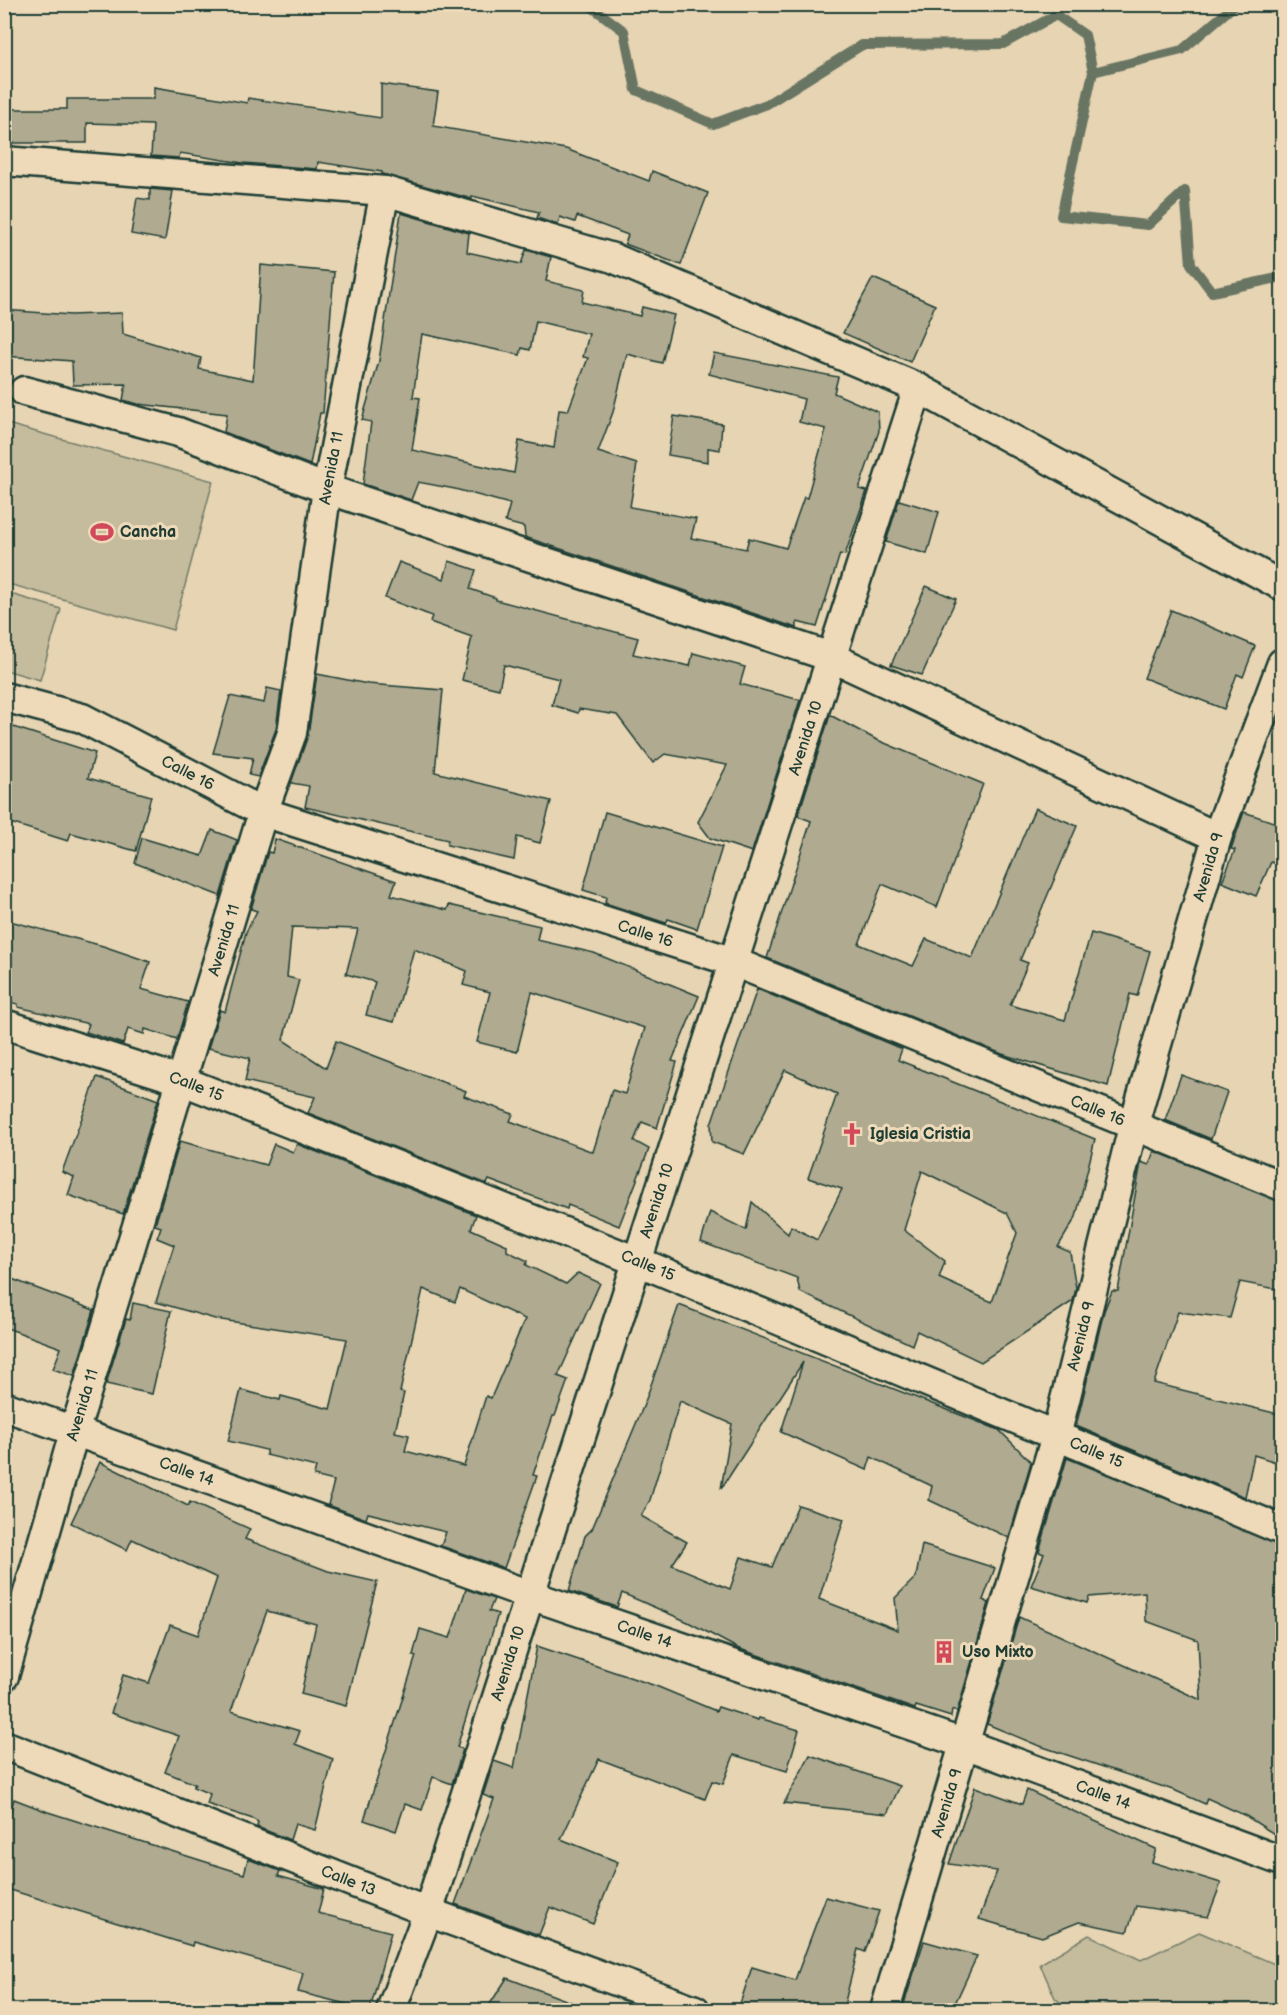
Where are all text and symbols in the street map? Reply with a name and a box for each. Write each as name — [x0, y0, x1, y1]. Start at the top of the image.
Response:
street label: Avenida 11 — [315, 430, 347, 506]
sports icon: Cancha — [89, 519, 115, 545]
place label: Cancha — [120, 523, 176, 542]
street label: Avenida 10 — [785, 698, 826, 778]
street label: Calle 16 — [158, 751, 218, 795]
street label: Avenida 9 — [1189, 830, 1227, 904]
street label: Avenida 11 — [204, 902, 244, 978]
street label: Calle 16 — [615, 916, 676, 952]
street label: Calle 15 — [167, 1068, 226, 1105]
street label: Calle 16 — [1068, 1091, 1128, 1130]
church icon: Iglesia Cristia — [839, 1121, 865, 1147]
place label: Iglesia Cristia — [870, 1125, 971, 1144]
street label: Avenida 10 — [636, 1161, 678, 1240]
street label: Calle 15 — [618, 1246, 678, 1285]
street label: Avenida 9 — [1063, 1299, 1099, 1373]
street label: Avenida 11 — [63, 1367, 102, 1443]
street label: Calle 15 — [1067, 1433, 1126, 1472]
street label: Calle 14 — [156, 1453, 217, 1490]
street label: Calle 14 — [614, 1616, 675, 1653]
street label: Avenida 10 — [487, 1624, 529, 1703]
building icon: Uso Mixto — [931, 1639, 957, 1665]
place label: Uso Mixto — [962, 1643, 1034, 1662]
street label: Avenida 9 — [927, 1766, 966, 1840]
street label: Calle 14 — [1073, 1776, 1134, 1814]
street label: Calle 13 — [318, 1861, 379, 1900]

